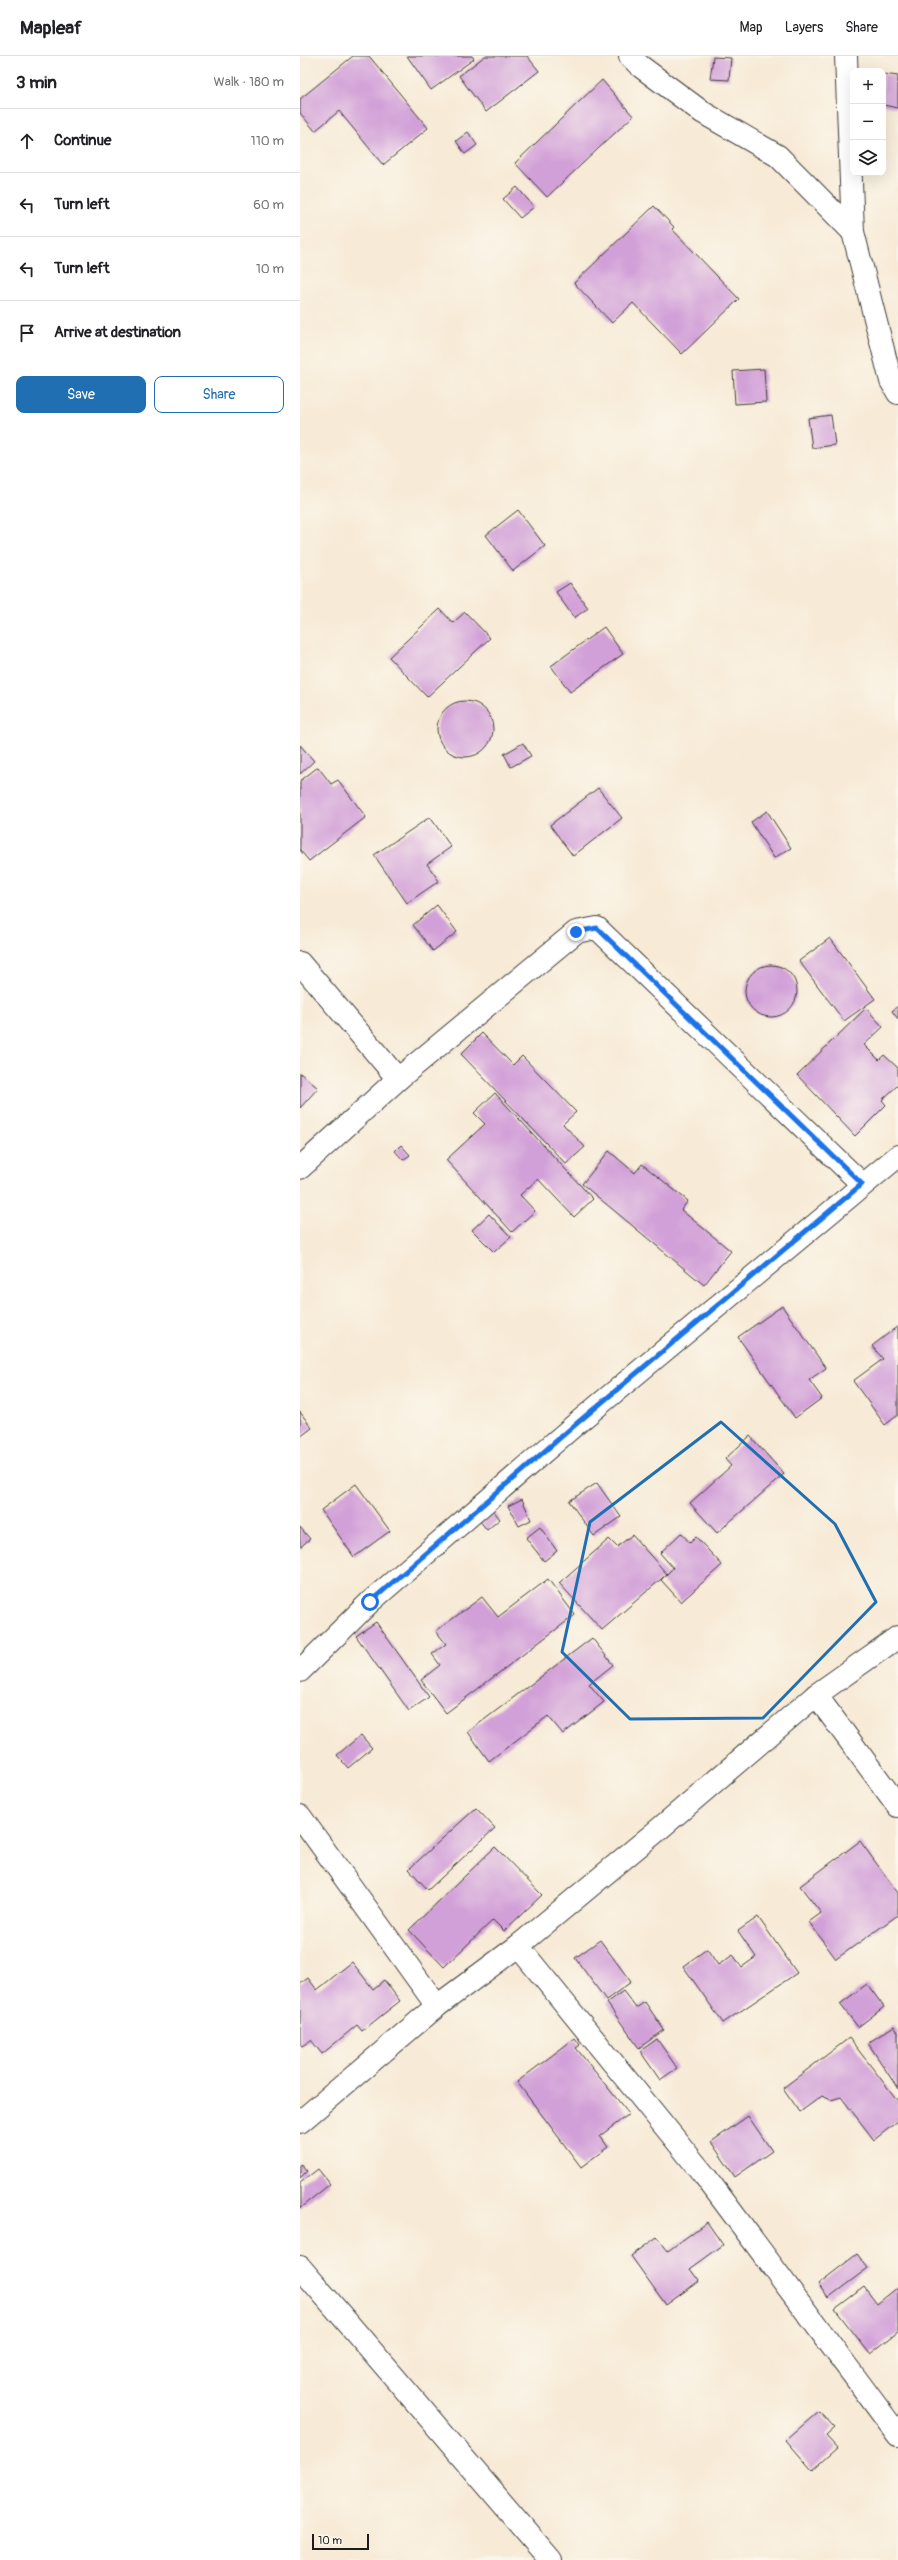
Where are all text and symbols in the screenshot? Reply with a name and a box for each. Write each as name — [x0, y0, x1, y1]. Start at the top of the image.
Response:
text: Mapleaf — [20, 16, 82, 40]
text: Map — [740, 19, 763, 36]
text: Layers — [785, 19, 823, 36]
text: Share — [845, 19, 878, 36]
map controls — [850, 68, 886, 176]
button: + — [850, 68, 886, 104]
text: 3 min — [16, 72, 57, 93]
text: Walk · 180 m — [214, 74, 284, 90]
button: − — [850, 104, 886, 140]
icon: ahead — [16, 130, 38, 152]
text: Continue — [54, 131, 112, 150]
text: 110 m — [251, 133, 284, 149]
button: layers — [850, 140, 886, 176]
icon: left — [16, 194, 38, 216]
text: Turn left — [54, 195, 110, 214]
text: 60 m — [253, 197, 284, 213]
icon: left — [16, 258, 38, 280]
text: Turn left — [54, 259, 110, 278]
text: 10 m — [256, 261, 284, 277]
icon: arrive — [16, 322, 38, 344]
text: Arrive at destination — [54, 323, 181, 342]
button: Save — [16, 376, 146, 413]
button: Share — [154, 376, 284, 413]
route end — [567, 923, 585, 941]
route start — [361, 1593, 379, 1611]
scale bar — [312, 2532, 369, 2551]
text: 10 m — [318, 2534, 342, 2547]

